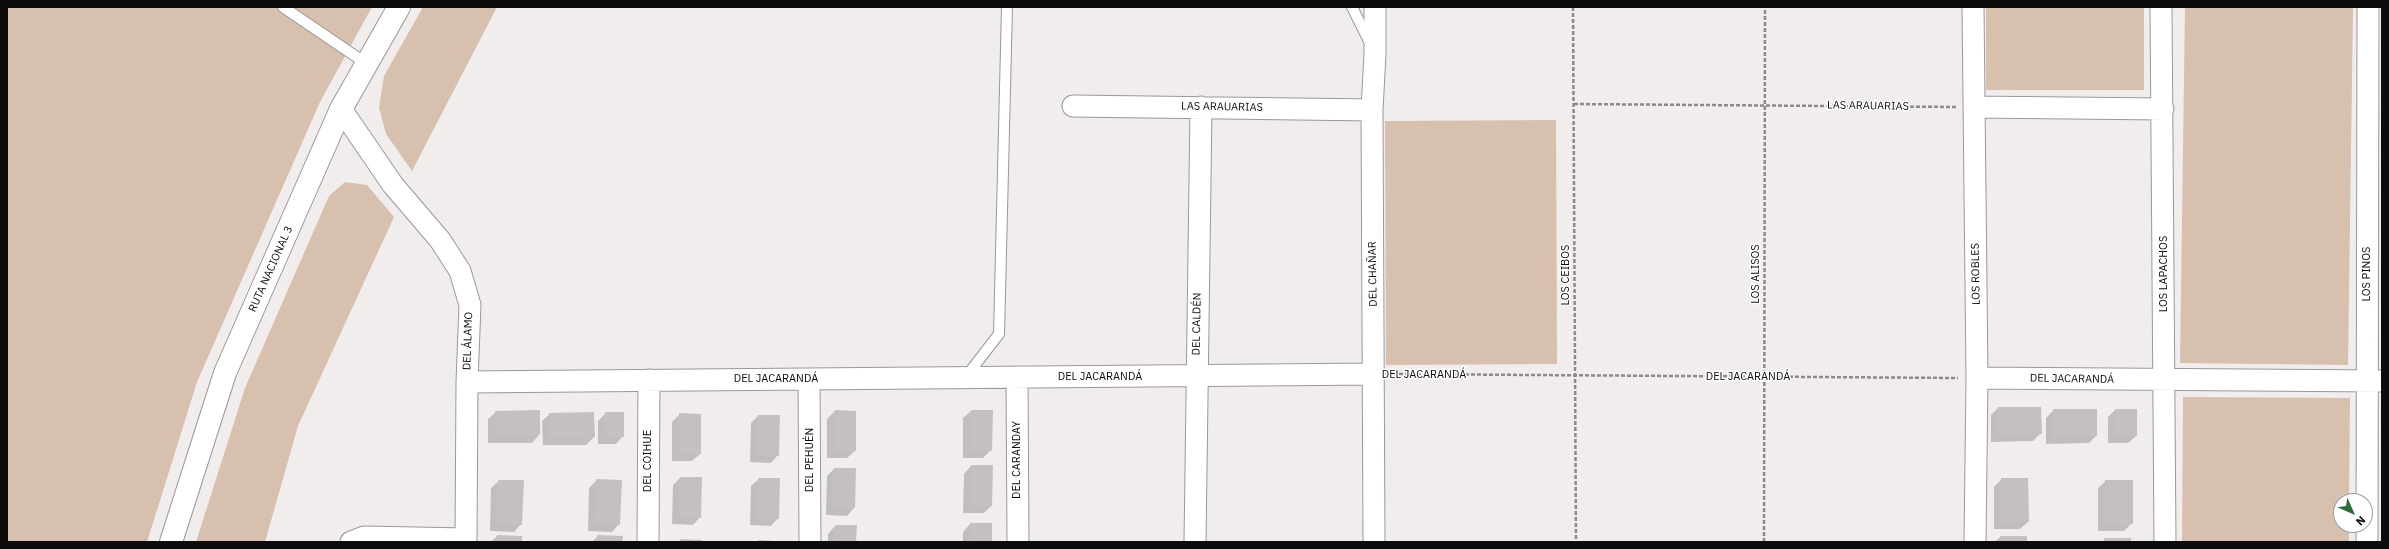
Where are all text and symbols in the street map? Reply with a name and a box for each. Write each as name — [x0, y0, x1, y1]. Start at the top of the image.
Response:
street label: LAS ARAUARIAS — [1827, 99, 1909, 113]
street label: LAS ARAUARIAS — [1181, 100, 1263, 114]
street label: RUTA NACIONAL 3 — [246, 224, 296, 314]
street label: LOS LAPACHOS — [2157, 236, 2171, 312]
street label: DEL CHAÑAR — [1366, 241, 1380, 307]
street label: LOS ROBLES — [1969, 243, 1983, 305]
street label: LOS ALISOS — [1749, 244, 1763, 304]
street label: LOS CEIBOS — [1559, 245, 1573, 305]
street label: LOS PINOS — [2360, 247, 2374, 301]
street label: DEL CALDÉN — [1190, 292, 1204, 356]
street label: DEL ÁLAMO — [460, 312, 476, 370]
street label: DEL JACARANDÁ — [1382, 368, 1466, 382]
street label: DEL JACARANDÁ — [1058, 370, 1142, 384]
street label: DEL JACARANDÁ — [1706, 370, 1790, 384]
street label: DEL JACARANDÁ — [734, 372, 818, 386]
street label: DEL JACARANDÁ — [2030, 372, 2114, 386]
street label: DEL CARANDAY — [1010, 421, 1024, 499]
street label: DEL PEHUÉN — [803, 428, 817, 492]
street label: DEL COIHUE — [641, 430, 655, 492]
north arrow — [2333, 493, 2373, 533]
text: N — [2353, 513, 2369, 529]

